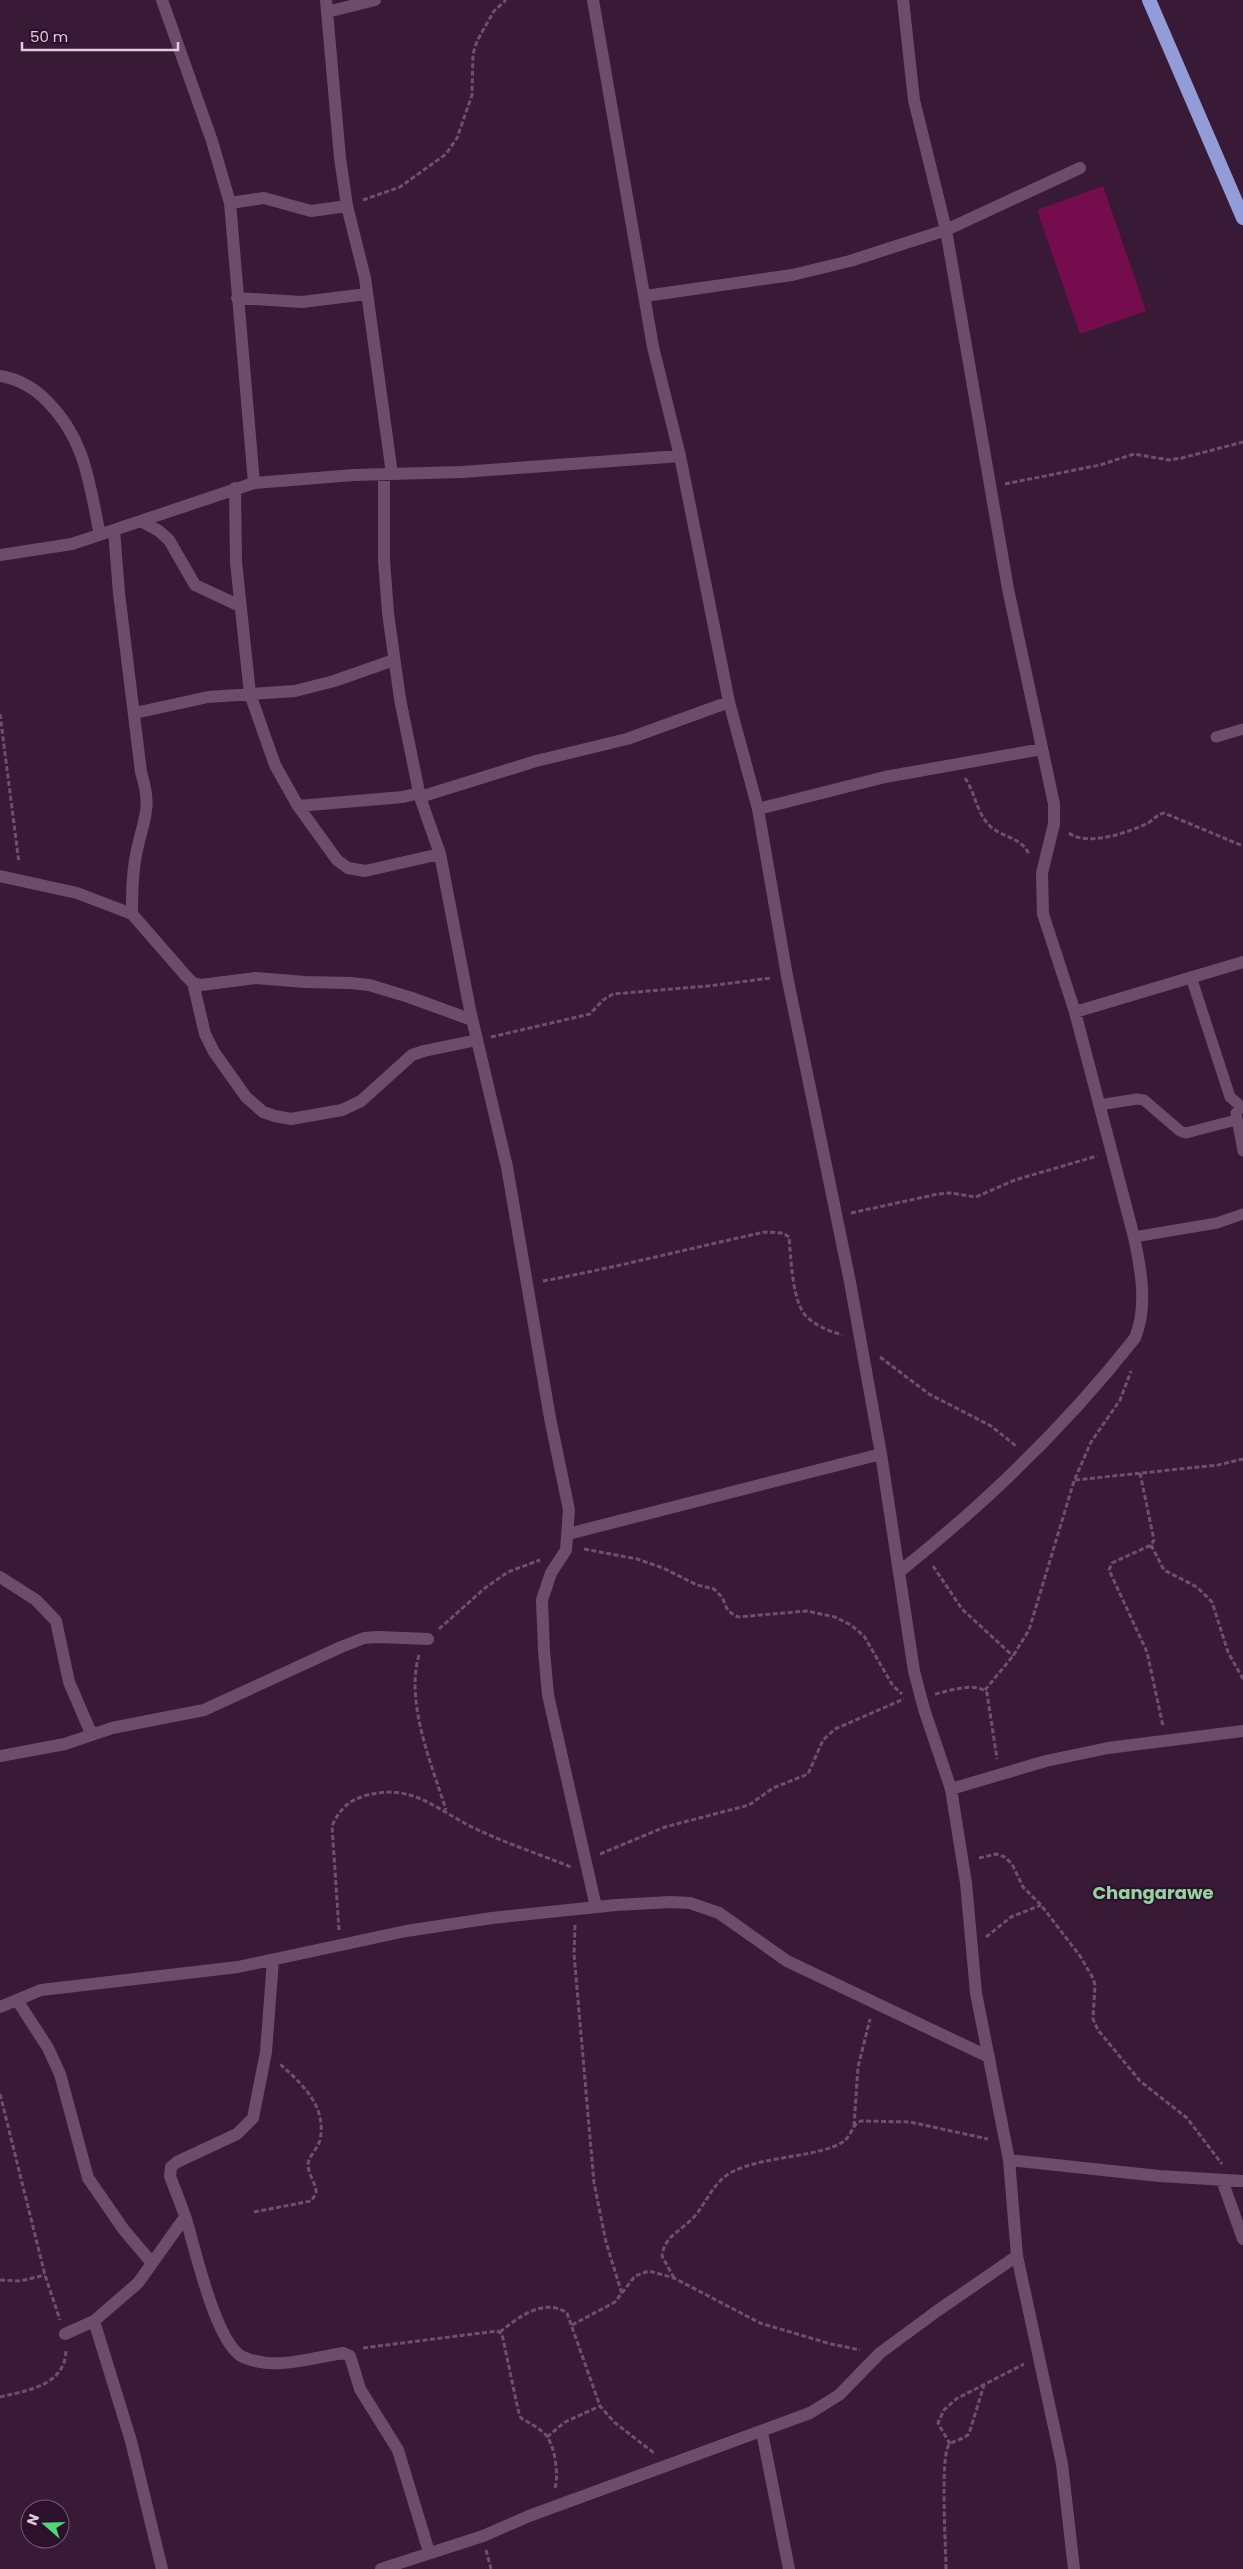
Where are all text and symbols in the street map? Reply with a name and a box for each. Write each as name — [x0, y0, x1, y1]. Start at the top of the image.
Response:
scale bar — [22, 20, 179, 52]
text: 50 m — [30, 26, 68, 47]
district label: Changarawe — [1092, 1880, 1214, 1905]
north arrow — [20, 2499, 70, 2549]
text: N — [22, 2511, 44, 2528]

